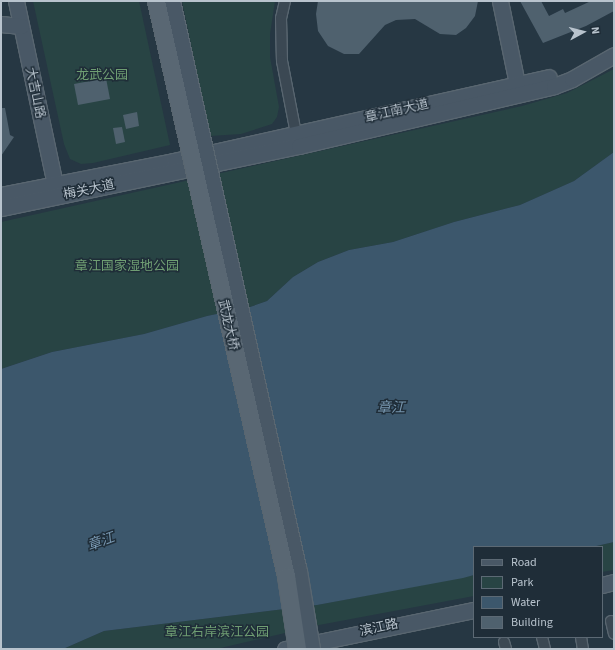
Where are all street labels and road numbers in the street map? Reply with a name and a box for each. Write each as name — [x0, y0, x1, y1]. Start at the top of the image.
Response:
street label: 大吉山路 — [22, 66, 48, 120]
street label: 章江南大道 — [364, 96, 430, 126]
street label: 梅关大道 — [62, 177, 116, 203]
street label: 武龙大桥 — [215, 298, 241, 352]
street label: 滨江路 — [358, 616, 400, 640]

